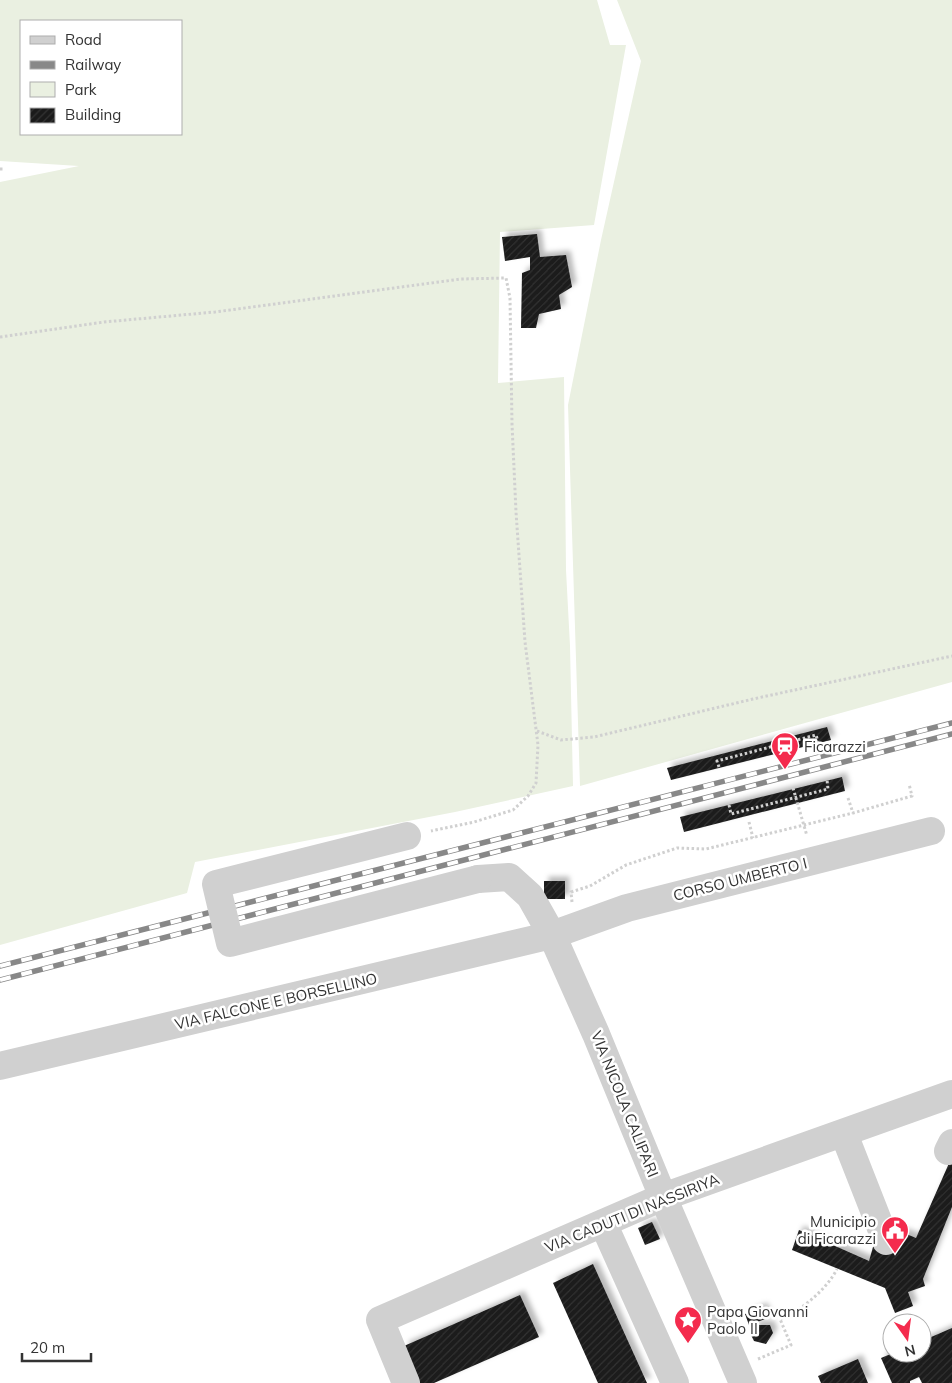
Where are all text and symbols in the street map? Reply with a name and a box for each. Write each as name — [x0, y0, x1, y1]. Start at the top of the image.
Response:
legend — [20, 20, 182, 135]
text: Road — [65, 30, 102, 49]
text: Railway — [65, 55, 121, 74]
text: Park — [65, 80, 97, 99]
text: Building — [65, 105, 121, 124]
station icon: Ficarazzi — [770, 731, 800, 770]
place label: Ficarazzi — [804, 737, 866, 756]
street label: CORSO UMBERTO I — [671, 853, 809, 905]
street label: VIA FALCONE E BORSELLINO — [173, 968, 379, 1034]
street label: VIA NICOLA CALIPARI — [587, 1028, 663, 1180]
street label: VIA CADUTI DI NASSIRIYA — [542, 1169, 722, 1257]
place label: Municipio di Ficarazzi — [798, 1212, 876, 1248]
public building icon: Municipio di Ficarazzi — [880, 1215, 910, 1254]
place label: Papa Giovanni Paolo II — [707, 1302, 808, 1338]
place icon: Papa Giovanni Paolo II — [673, 1305, 703, 1344]
north arrow — [882, 1313, 932, 1363]
scale bar — [22, 1330, 91, 1362]
text: 20 m — [30, 1338, 65, 1357]
text: N — [903, 1341, 917, 1361]

